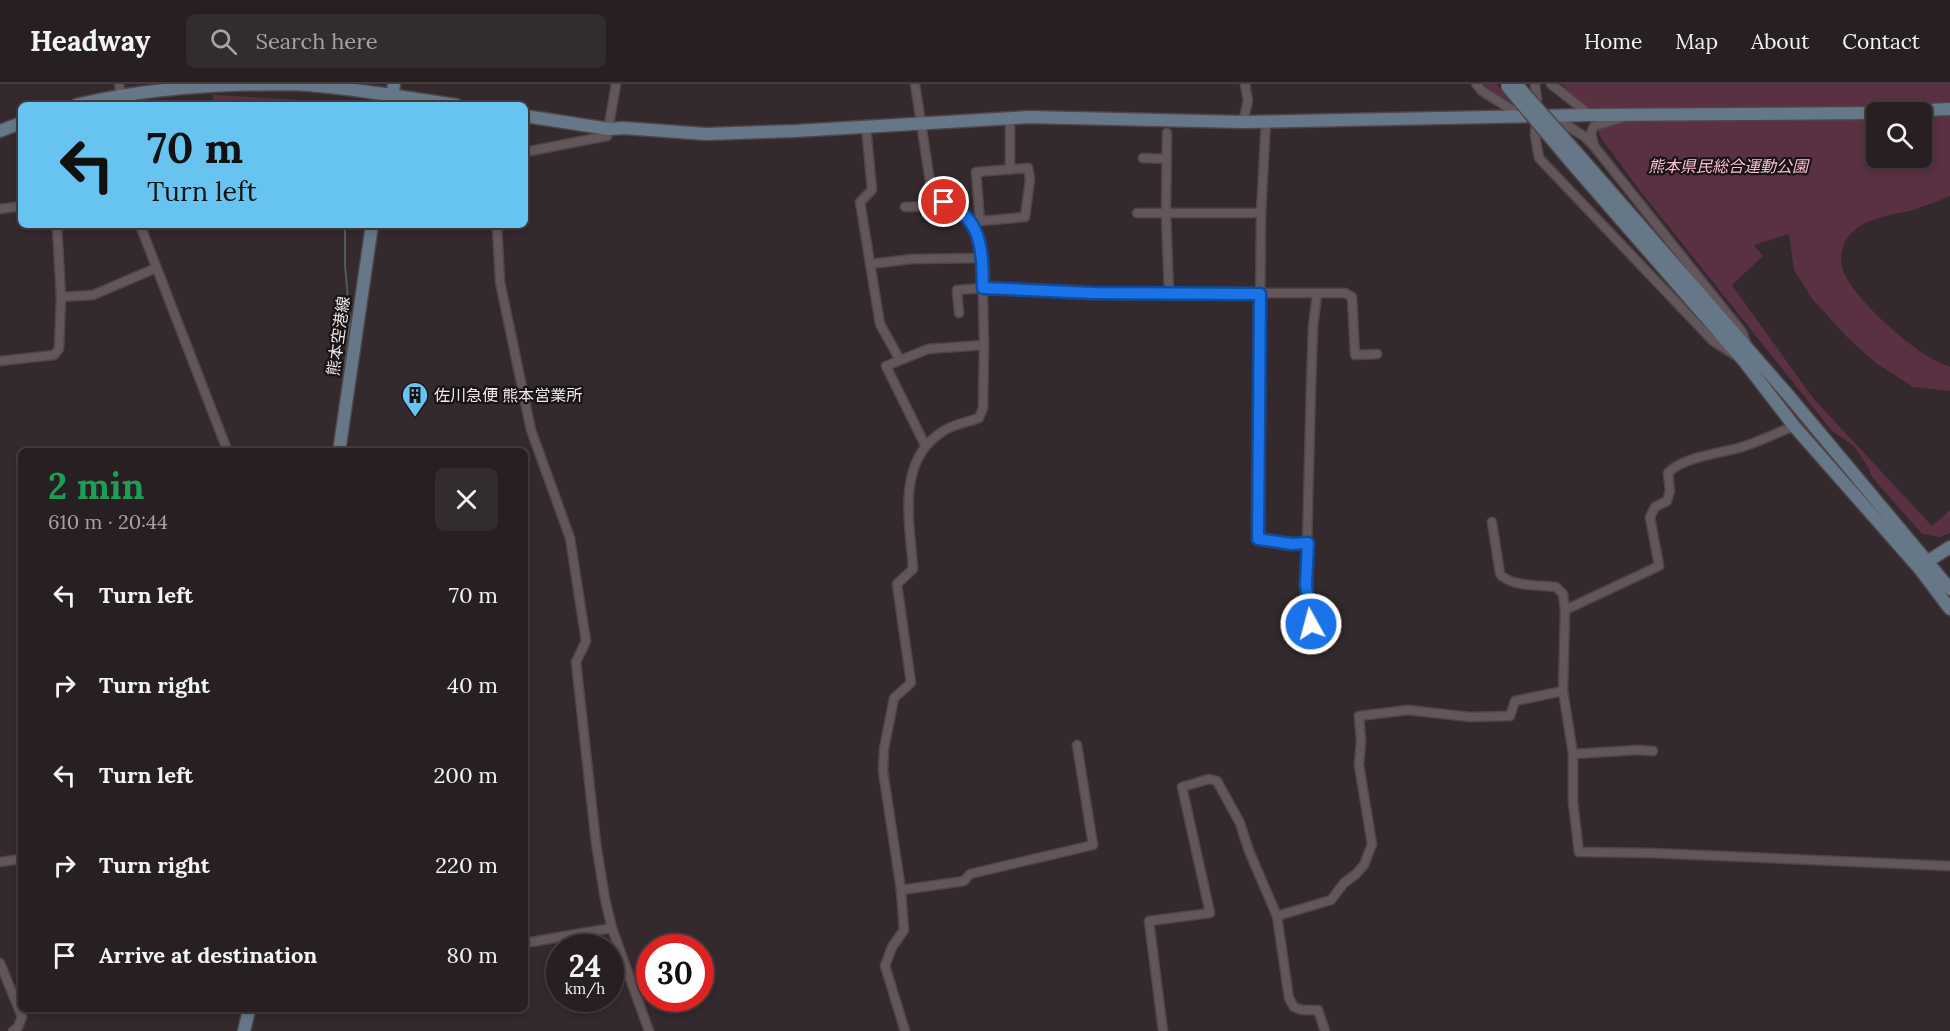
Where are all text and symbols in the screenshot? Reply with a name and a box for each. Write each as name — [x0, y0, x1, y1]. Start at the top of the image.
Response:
search box — [186, 14, 606, 68]
text: Headway — [30, 23, 150, 59]
icon: search — [207, 25, 240, 58]
text: Search here — [255, 27, 378, 55]
text: Home — [1584, 28, 1642, 55]
text: Map — [1675, 28, 1718, 55]
text: About — [1751, 28, 1809, 55]
text: Contact — [1842, 28, 1920, 55]
map controls — [1866, 102, 1932, 168]
button: search — [1866, 102, 1932, 168]
text: 70 m — [147, 121, 243, 175]
icon: left — [48, 126, 126, 204]
park label: 熊本県民総合運動公園 — [1648, 156, 1810, 176]
text: Turn left — [147, 174, 257, 208]
pin — [918, 176, 969, 227]
icon: arrive — [927, 185, 960, 218]
street label: 熊本空港線 — [323, 295, 353, 377]
building icon: 佐川急便 熊本営業所 — [400, 380, 430, 418]
place label: 佐川急便 熊本営業所 — [434, 385, 582, 405]
text: 2 min — [48, 463, 145, 509]
button: close — [435, 468, 498, 531]
text: 610 m · 20:44 — [48, 509, 168, 534]
icon: left — [48, 579, 81, 612]
text: Turn left — [99, 581, 193, 609]
text: 70 m — [449, 581, 498, 609]
position arrow — [1279, 592, 1343, 656]
icon: right — [48, 669, 81, 702]
text: Turn right — [99, 671, 210, 699]
text: 40 m — [447, 671, 498, 699]
icon: left — [48, 759, 81, 792]
text: Turn left — [99, 761, 193, 789]
text: 200 m — [433, 761, 498, 789]
icon: right — [48, 849, 81, 882]
text: Turn right — [99, 851, 210, 879]
text: 220 m — [435, 851, 498, 879]
speed limit sign: 30 — [636, 934, 714, 1012]
icon: arrive — [48, 939, 81, 972]
text: Arrive at destination — [99, 941, 317, 969]
text: 80 m — [447, 941, 498, 969]
text: 24 — [569, 947, 601, 985]
text: km/h — [565, 979, 605, 998]

